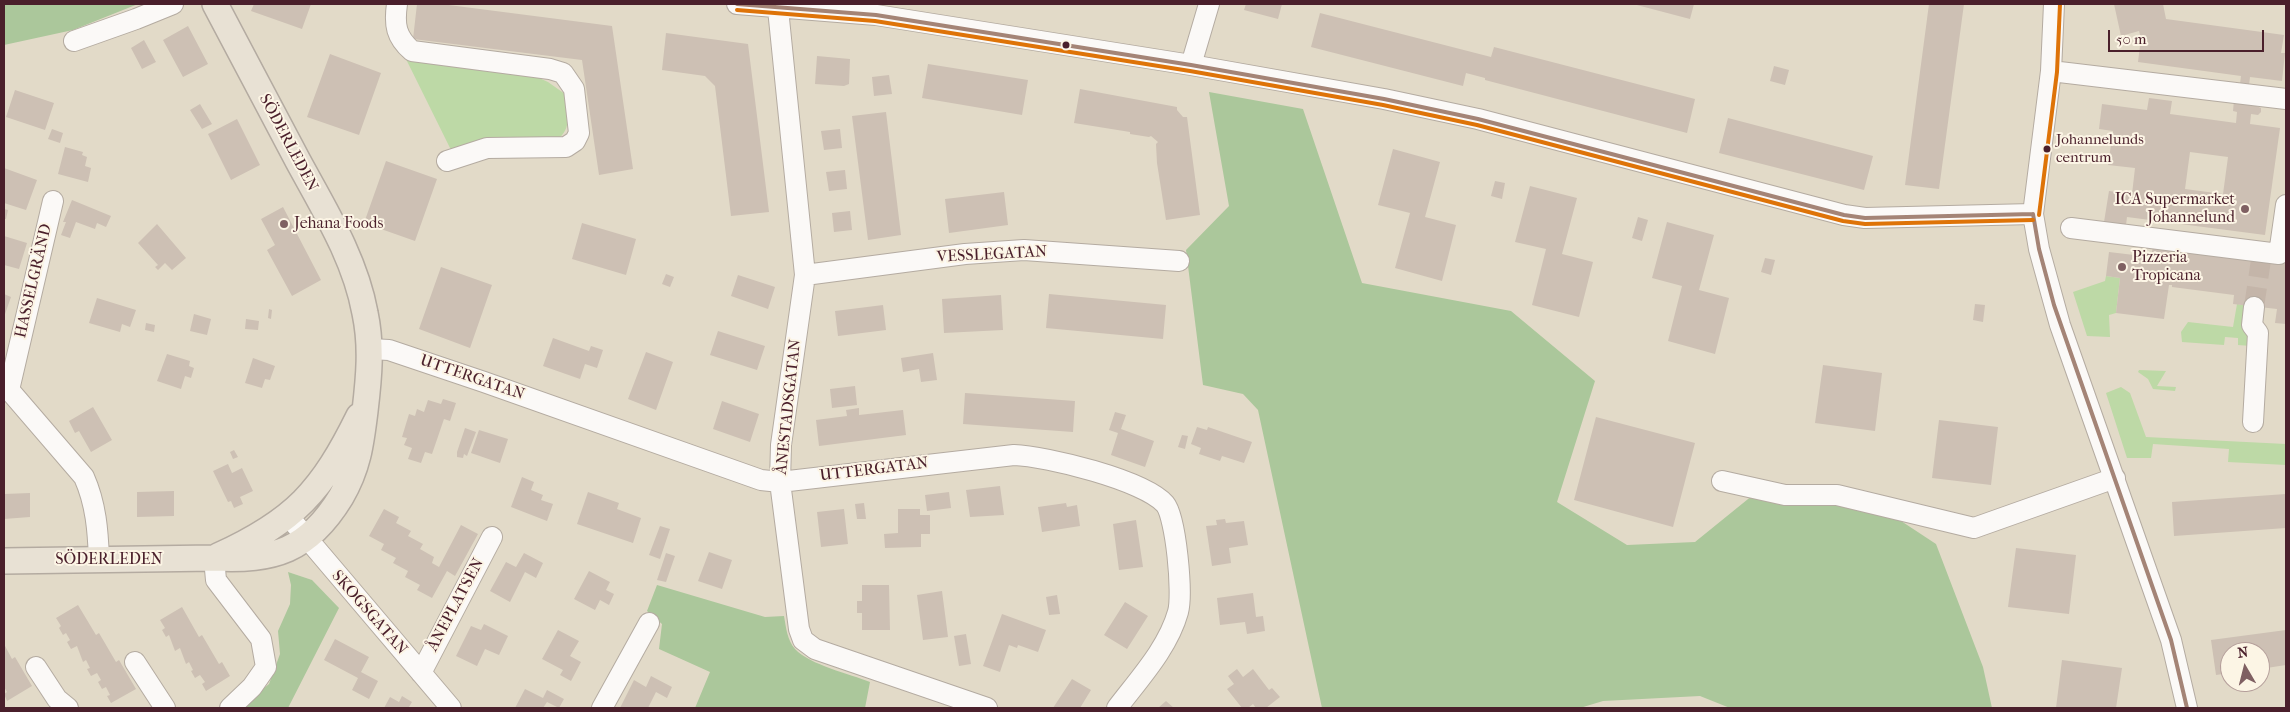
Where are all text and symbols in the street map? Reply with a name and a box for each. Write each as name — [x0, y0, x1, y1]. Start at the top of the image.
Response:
scale bar — [2110, 20, 2266, 52]
text: 50 m — [2116, 30, 2146, 48]
unlabelled marker — [1061, 40, 1071, 50]
street label: SÖDERLEDEN — [254, 91, 322, 195]
place label: Johannelunds centrum — [2056, 131, 2144, 166]
marker: Johannelunds centrum — [2042, 144, 2052, 154]
place label: ICA Supermarket Johannelund — [2115, 190, 2235, 228]
marker: ICA Supermarket Johannelund — [2239, 203, 2251, 215]
place label: Jehana Foods — [294, 214, 383, 234]
marker: Jehana Foods — [278, 218, 290, 230]
street label: HASSELGRÄND — [12, 222, 56, 340]
street label: VESSLEGATAN — [936, 243, 1048, 267]
place label: Pizzeria Tropicana — [2132, 248, 2201, 286]
marker: Pizzeria Tropicana — [2116, 261, 2128, 273]
street label: ÅNESTADSGATAN — [772, 338, 806, 476]
street label: UTTERGATAN — [417, 351, 527, 405]
street label: UTTERGATAN — [819, 454, 929, 486]
street label: SÖDERLEDEN — [55, 550, 163, 570]
street label: ÅNEPLATSEN — [423, 555, 489, 655]
street label: SKOGSGATAN — [327, 567, 411, 659]
north arrow — [2220, 642, 2270, 692]
text: N — [2237, 643, 2249, 662]

